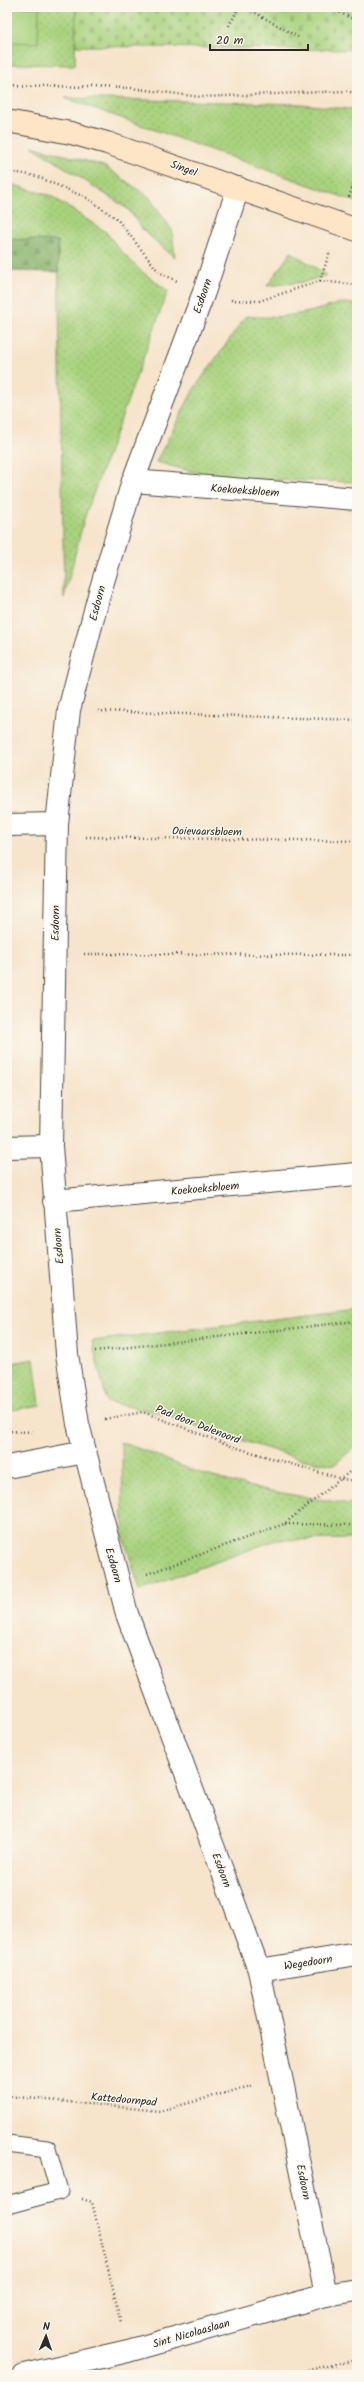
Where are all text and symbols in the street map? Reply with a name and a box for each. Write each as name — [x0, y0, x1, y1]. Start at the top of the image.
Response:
scale bar — [210, 26, 308, 52]
text: 20 m — [216, 31, 244, 50]
street label: Singel — [168, 156, 200, 182]
street label: Esdoorn — [189, 276, 217, 316]
street label: Koekoeksbloem — [210, 480, 280, 502]
street label: Esdoorn — [85, 583, 111, 623]
street label: Ooievaarsbloem — [172, 822, 242, 842]
street label: Esdoorn — [47, 905, 65, 941]
street label: Koekoeksbloem — [170, 1177, 240, 1201]
street label: Esdoorn — [48, 1227, 70, 1265]
street label: Pad door Dalenoord — [153, 1401, 243, 1450]
street label: Esdoorn — [99, 1545, 127, 1585]
street label: Esdoorn — [206, 1850, 236, 1890]
street label: Wegedoorn — [283, 1950, 334, 1976]
street label: Kattedoornpad — [90, 2088, 158, 2112]
street label: Esdoorn — [291, 2163, 315, 2202]
street label: Sint Nicolaaslaan — [151, 2314, 232, 2354]
north arrow — [26, 2316, 66, 2356]
text: N — [43, 2318, 50, 2336]

